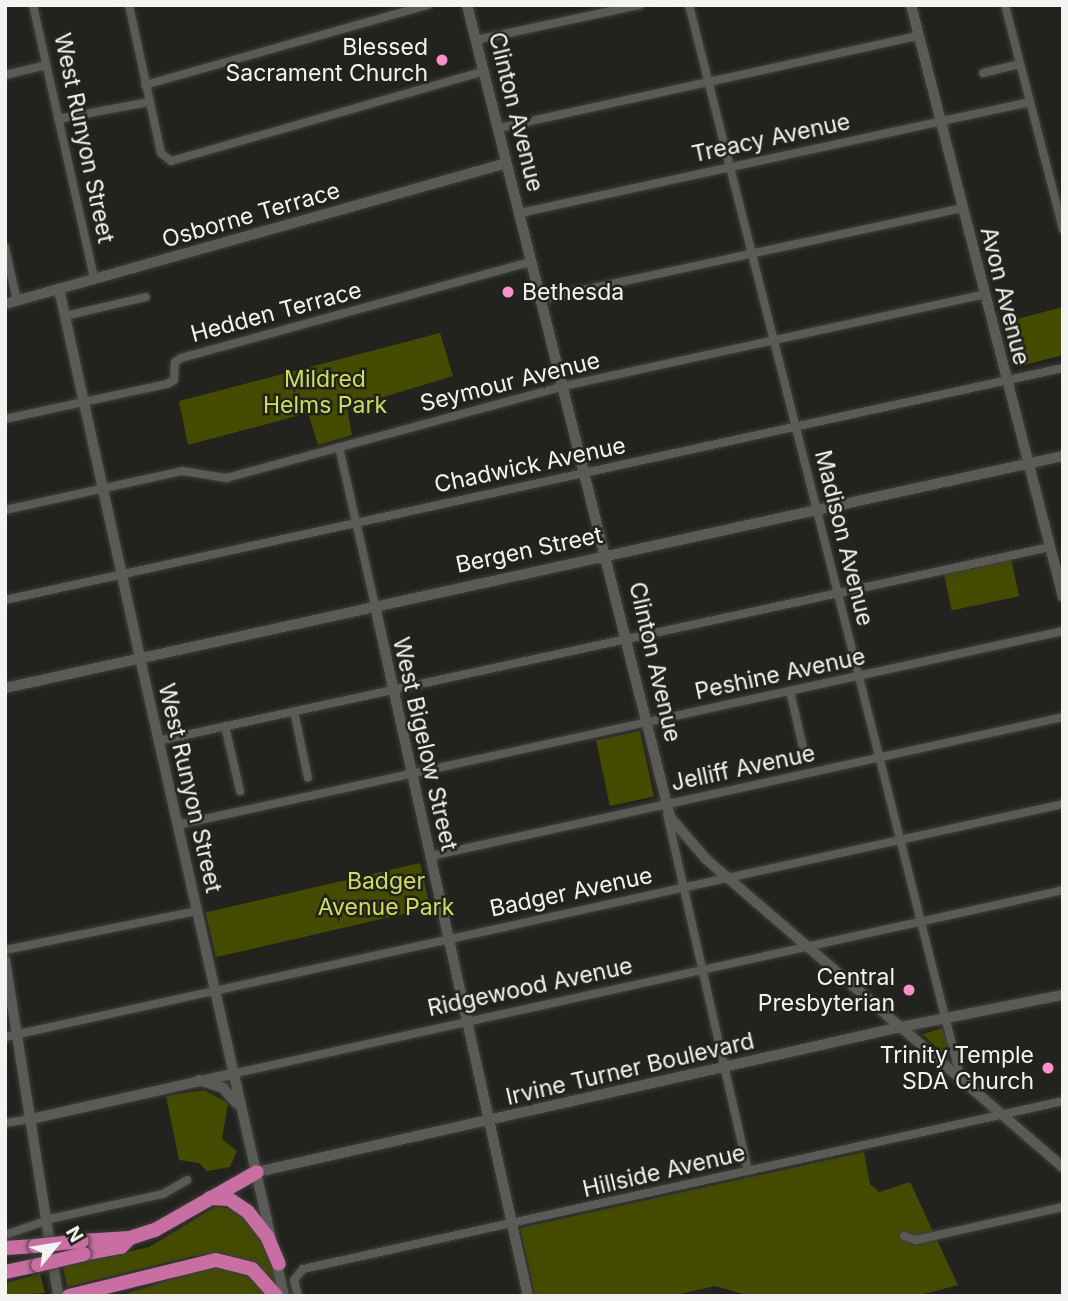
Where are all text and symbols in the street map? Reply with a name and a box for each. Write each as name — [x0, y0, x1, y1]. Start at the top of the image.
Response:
street label: Clinton Avenue — [483, 29, 549, 195]
street label: West Runyon Street — [48, 31, 120, 245]
place label: Blessed Sacrament Church — [225, 33, 428, 87]
marker: Blessed Sacrament Church — [434, 52, 450, 68]
street label: Treacy Avenue — [689, 108, 853, 168]
street label: Osborne Terrace — [159, 176, 343, 254]
street label: Avon Avenue — [975, 224, 1035, 368]
street label: Hedden Terrace — [188, 276, 364, 348]
place label: Bethesda — [522, 278, 624, 306]
marker: Bethesda — [500, 284, 516, 300]
street label: Seymour Avenue — [417, 346, 603, 418]
park label: Mildred Helms Park — [263, 365, 387, 419]
street label: Chadwick Avenue — [432, 431, 628, 499]
street label: Madison Avenue — [809, 447, 879, 629]
street label: Bergen Street — [453, 521, 605, 579]
street label: Clinton Avenue — [623, 579, 687, 745]
street label: West Bigelow Street — [387, 635, 463, 853]
street label: Peshine Avenue — [692, 642, 868, 706]
street label: West Runyon Street — [152, 681, 228, 895]
street label: Jelliff Avenue — [668, 739, 818, 797]
street label: Badger Avenue — [487, 861, 655, 923]
park label: Badger Avenue Park — [318, 867, 454, 921]
street label: Ridgewood Avenue — [425, 952, 635, 1022]
place label: Central Presbyterian — [758, 963, 895, 1017]
marker: Central Presbyterian — [901, 982, 917, 998]
street label: Irvine Turner Boulevard — [503, 1027, 757, 1111]
place label: Trinity Temple SDA Church — [880, 1041, 1034, 1095]
marker: Trinity Temple SDA Church — [1040, 1060, 1056, 1076]
street label: Hillside Avenue — [580, 1139, 748, 1203]
north arrow — [21, 1210, 91, 1280]
text: N — [61, 1222, 88, 1246]

